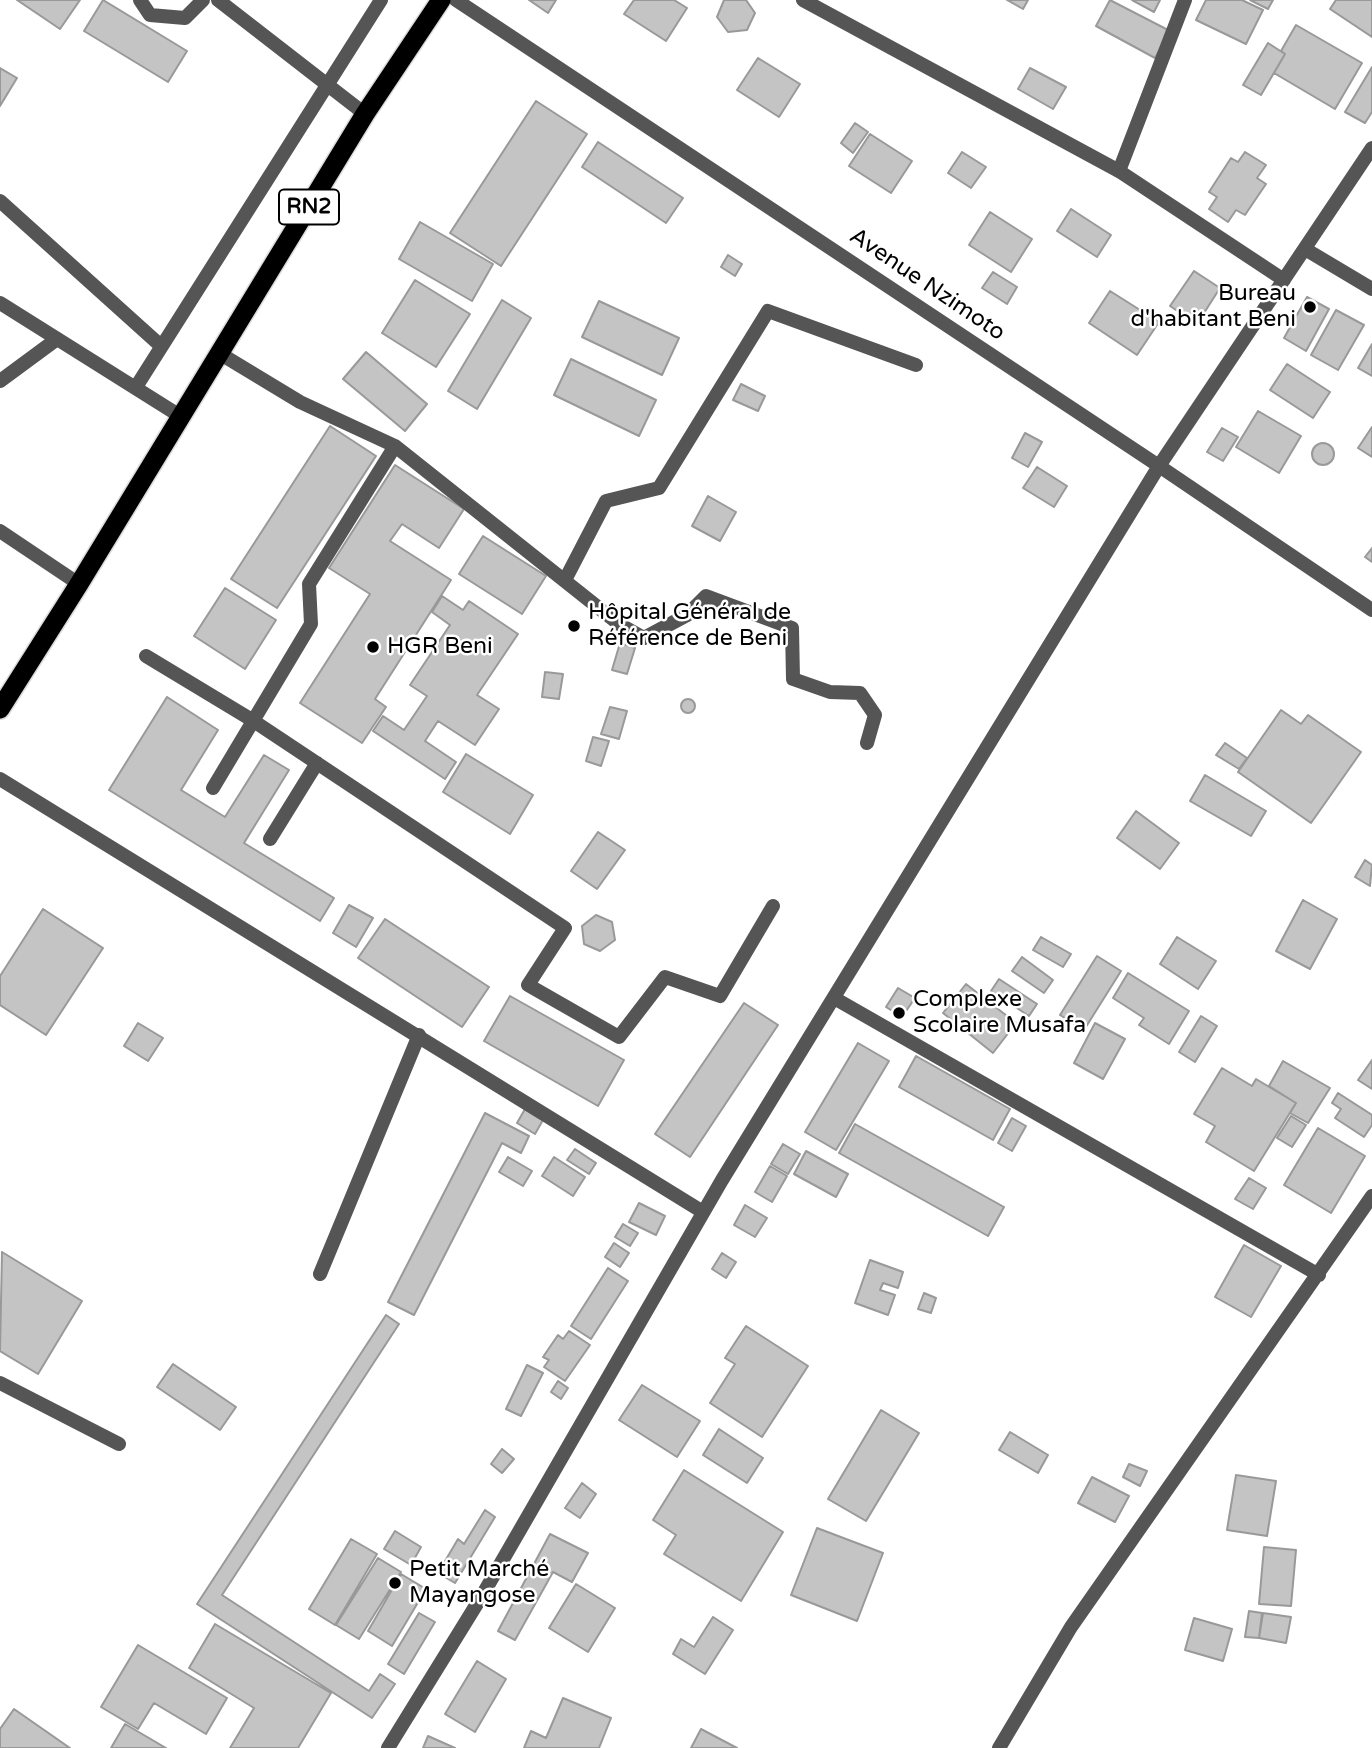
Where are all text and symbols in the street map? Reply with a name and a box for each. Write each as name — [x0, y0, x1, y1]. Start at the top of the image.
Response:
road number: RN2 — [279, 190, 339, 224]
street label: Avenue Nzimoto — [844, 223, 1010, 347]
place label: Bureau d'habitant Beni — [1130, 280, 1296, 334]
marker: Bureau d'habitant Beni — [1302, 299, 1318, 315]
place label: Hôpital Général de Référence de Beni — [588, 599, 791, 653]
marker: Hôpital Général de Référence de Beni — [566, 618, 582, 634]
place label: HGR Beni — [387, 633, 493, 661]
marker: HGR Beni — [365, 639, 381, 655]
place label: Complexe Scolaire Musafa — [913, 986, 1086, 1040]
marker: Complexe Scolaire Musafa — [891, 1005, 907, 1021]
place label: Petit Marché Mayangose — [409, 1556, 549, 1610]
marker: Petit Marché Mayangose — [387, 1575, 403, 1591]

